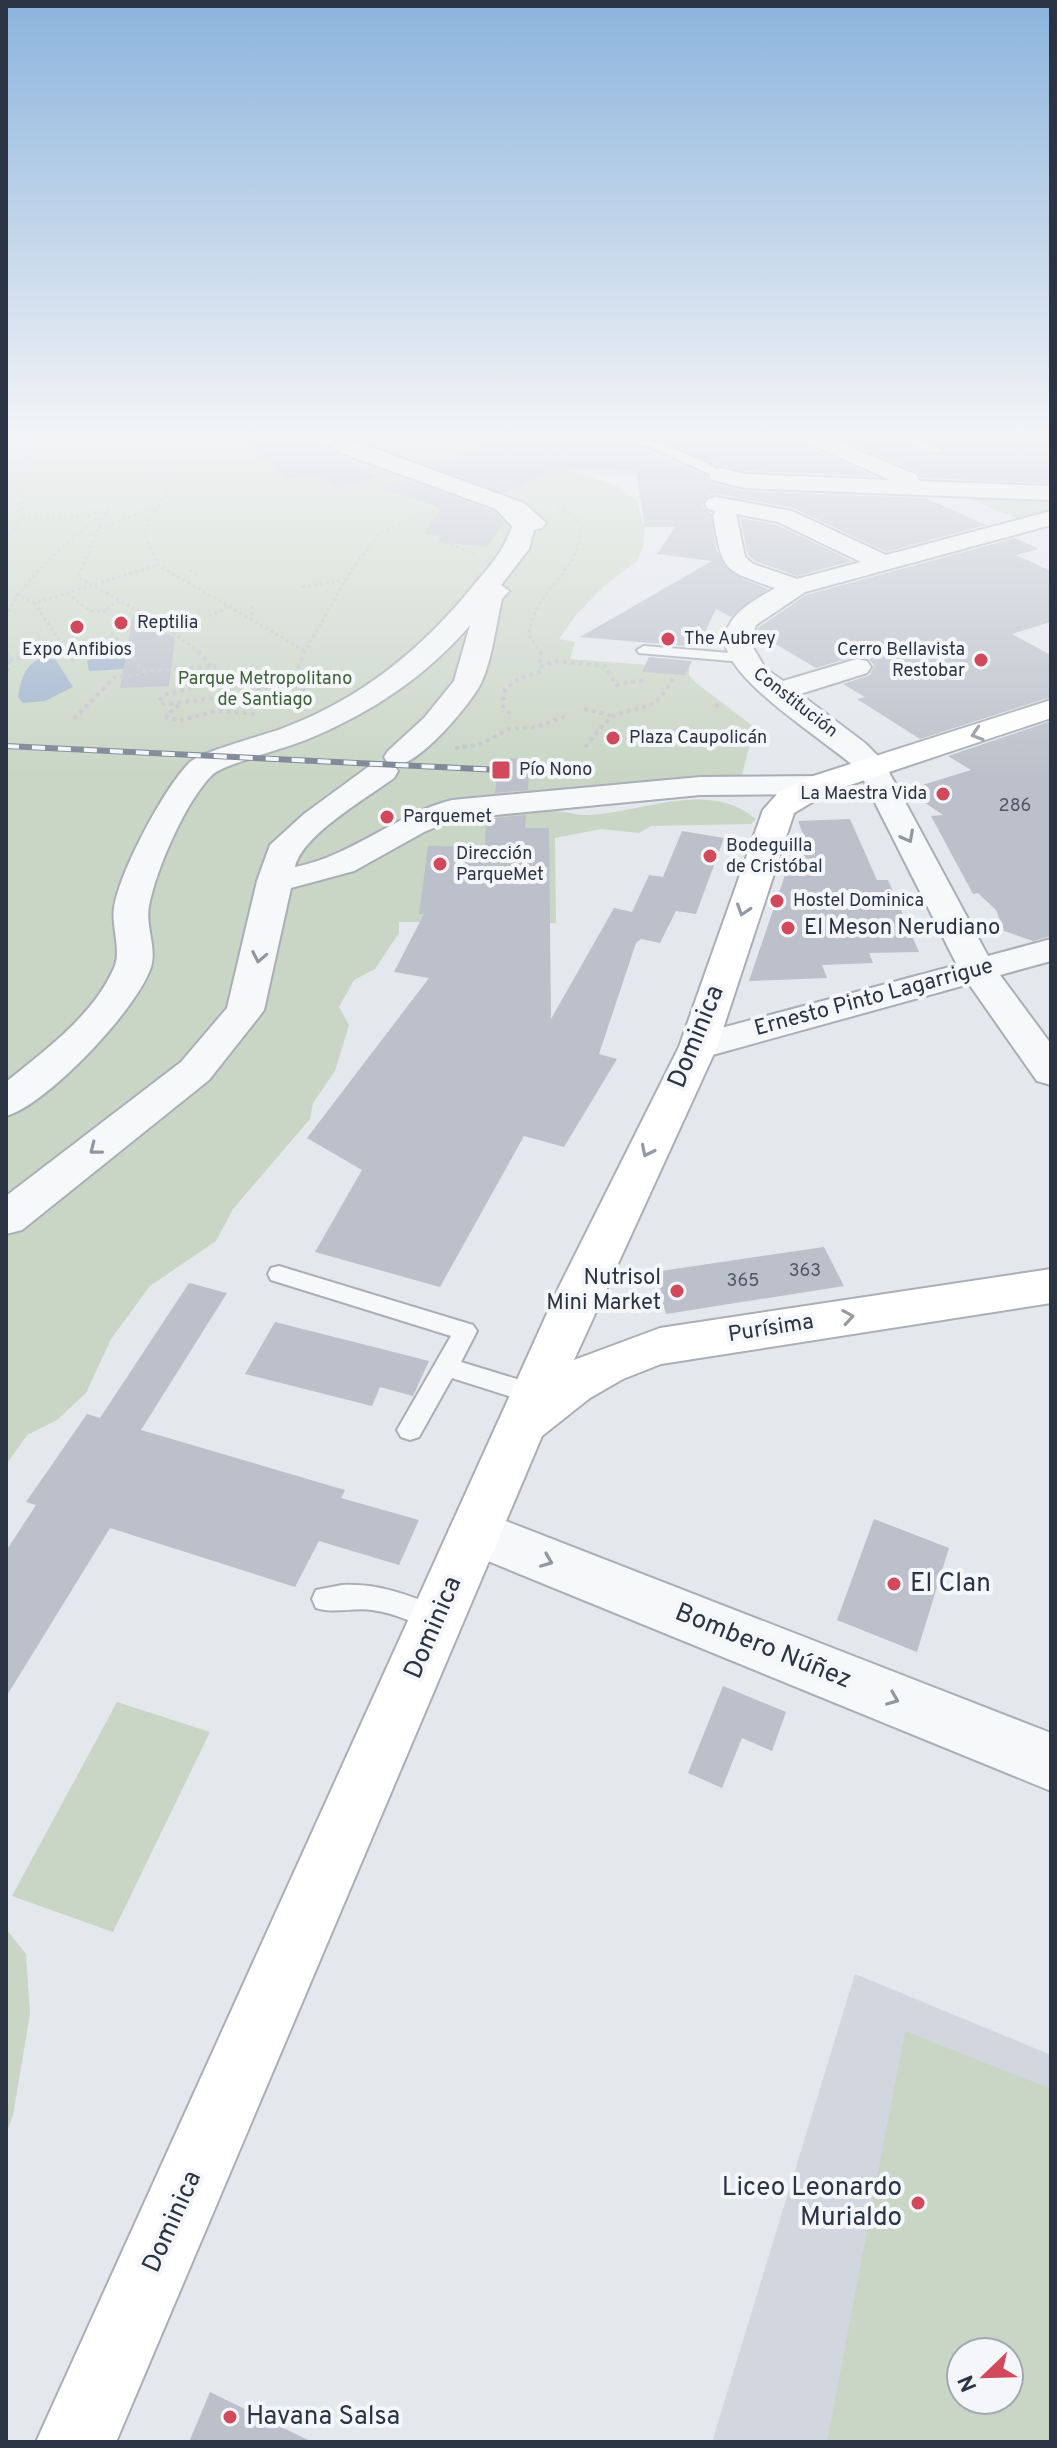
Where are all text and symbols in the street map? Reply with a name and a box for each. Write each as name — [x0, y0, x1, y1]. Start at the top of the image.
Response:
place label: Reptilia — [137, 612, 198, 635]
marker: Reptilia — [112, 614, 130, 632]
marker: Expo Anfibios — [68, 618, 86, 636]
place label: The Aubrey — [684, 628, 776, 651]
marker: The Aubrey — [659, 630, 677, 648]
place label: Expo Anfibios — [22, 639, 132, 662]
place label: Cerro Bellavista Restobar — [837, 639, 965, 683]
marker: Cerro Bellavista Restobar — [972, 651, 990, 669]
street label: Constitución — [748, 663, 842, 743]
park label: Parque Metropolitano de Santiago — [178, 668, 352, 712]
one-way arrow — [971, 724, 985, 740]
place label: Plaza Caupolicán — [629, 727, 767, 750]
marker: Plaza Caupolicán — [604, 729, 622, 747]
marker: Pío Nono — [490, 759, 512, 781]
place label: Pío Nono — [519, 759, 592, 782]
place label: La Maestra Vida — [800, 783, 927, 806]
marker: La Maestra Vida — [934, 785, 952, 803]
house number: 286 — [999, 795, 1031, 818]
place label: Parquemet — [403, 806, 492, 829]
marker: Parquemet — [378, 808, 396, 826]
one-way arrow — [899, 828, 914, 843]
place label: Bodeguilla de Cristóbal — [726, 835, 823, 879]
place label: Dirección ParqueMet — [456, 843, 544, 887]
marker: Bodeguilla de Cristóbal — [701, 847, 719, 865]
marker: Dirección ParqueMet — [431, 855, 449, 873]
place label: Hostel Dominica — [793, 890, 924, 913]
marker: Hostel Dominica — [768, 892, 786, 910]
one-way arrow — [737, 902, 753, 916]
place label: El Meson Nerudiano — [804, 915, 1000, 942]
marker: El Meson Nerudiano — [779, 919, 797, 937]
one-way arrow — [251, 951, 268, 964]
street label: Ernesto Pinto Lagarrigue — [752, 953, 996, 1043]
street label: Dominica — [661, 981, 733, 1093]
one-way arrow — [90, 1139, 104, 1154]
one-way arrow — [641, 1143, 657, 1158]
house number: 363 — [789, 1260, 821, 1283]
place label: Nutrisol Mini Market — [546, 1265, 661, 1317]
house number: 365 — [727, 1270, 759, 1293]
marker: Nutrisol Mini Market — [668, 1282, 686, 1300]
street label: Purísima — [726, 1309, 816, 1349]
one-way arrow — [841, 1309, 855, 1326]
one-way arrow — [539, 1551, 553, 1568]
place label: El Clan — [910, 1568, 991, 1601]
street label: Dominica — [398, 1572, 470, 1684]
marker: El Clan — [885, 1575, 903, 1593]
street label: Bombero Núñez — [670, 1597, 856, 1697]
one-way arrow — [885, 1689, 899, 1705]
street label: Dominica — [136, 2166, 210, 2278]
place label: Liceo Leonardo Murialdo — [722, 2172, 902, 2235]
marker: Liceo Leonardo Murialdo — [909, 2194, 927, 2212]
north arrow — [945, 2336, 1025, 2416]
text: N — [953, 2370, 984, 2395]
place label: Havana Salsa — [246, 2401, 400, 2434]
marker: Havana Salsa — [221, 2408, 239, 2426]

